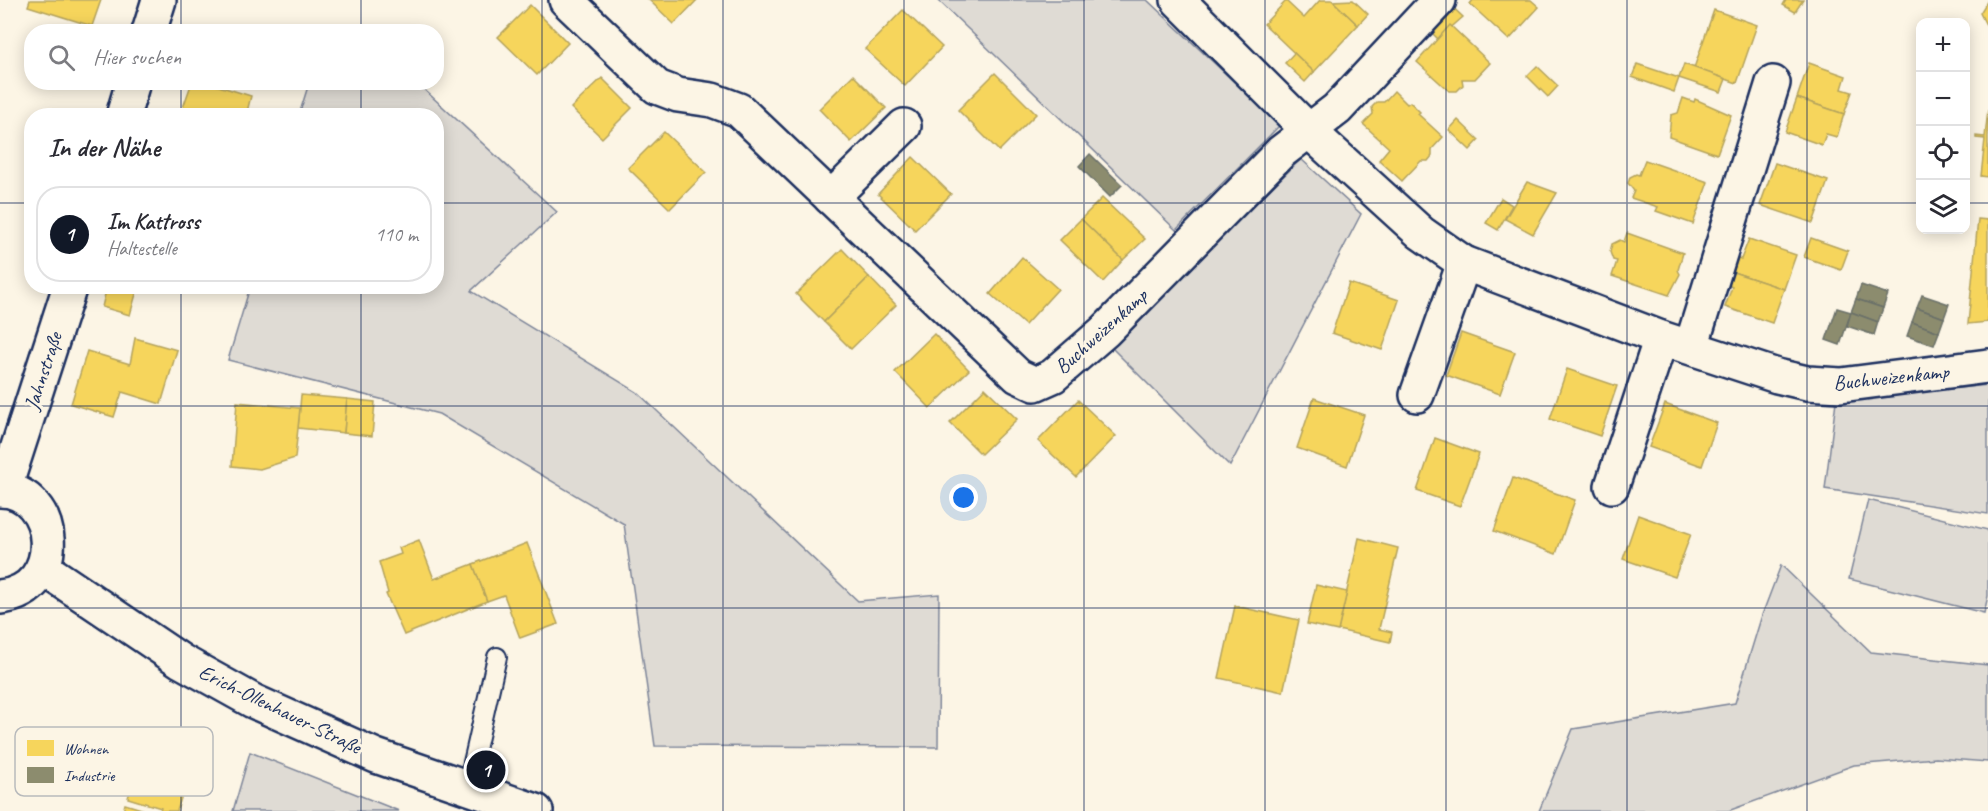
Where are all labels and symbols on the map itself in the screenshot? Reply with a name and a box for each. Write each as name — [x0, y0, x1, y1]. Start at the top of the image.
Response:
street label: Buchweizenkamp — [1049, 282, 1154, 379]
street label: Jahnstraße — [18, 327, 68, 414]
street label: Buchweizenkamp — [1832, 358, 1951, 396]
your location — [949, 483, 978, 512]
street label: Erich-Ollenhauer-Straße — [195, 658, 367, 761]
legend — [15, 727, 213, 796]
text: Wohnen — [64, 739, 109, 759]
pin: 1 — [466, 748, 506, 792]
text: Industrie — [64, 766, 116, 786]

